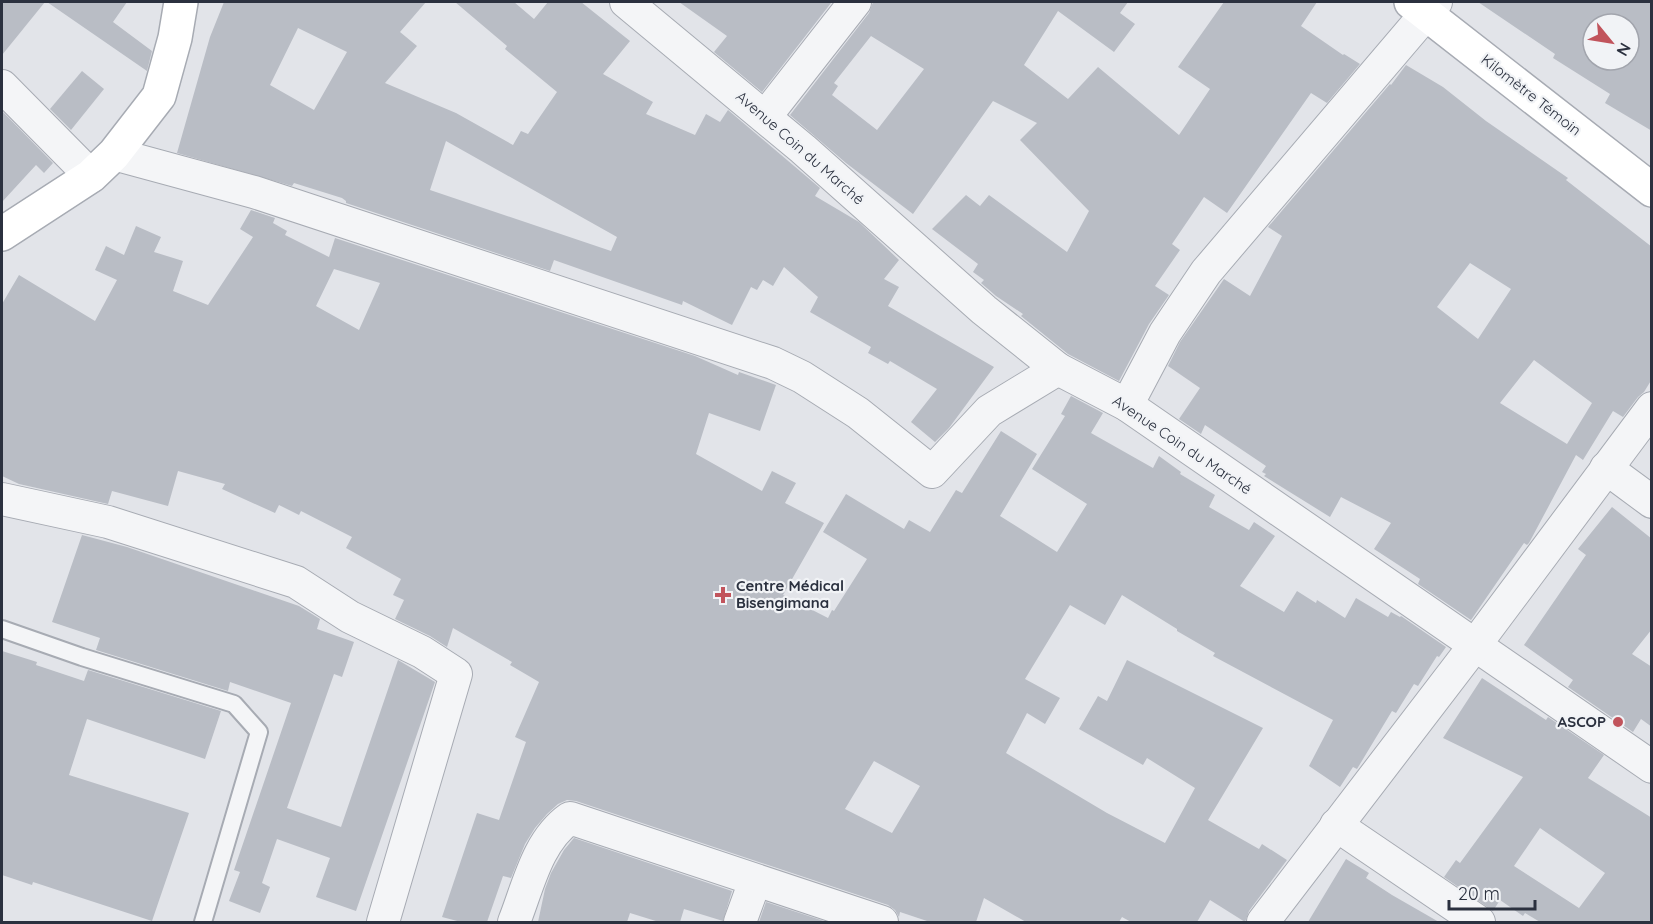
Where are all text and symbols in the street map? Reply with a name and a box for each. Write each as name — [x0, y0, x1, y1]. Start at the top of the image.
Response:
north arrow — [1581, 12, 1641, 72]
text: N — [1612, 39, 1636, 60]
street label: Kilomètre Témoin — [1478, 50, 1585, 139]
street label: Avenue Coin du Marché — [732, 87, 868, 209]
street label: Avenue Coin du Marché — [1109, 391, 1256, 498]
place label: Centre Médical Bisengimana — [736, 576, 844, 612]
marker: Centre Médical Bisengimana — [714, 586, 732, 604]
place label: ASCOP — [1558, 712, 1606, 731]
marker: ASCOP — [1611, 715, 1625, 729]
scale bar — [1449, 873, 1534, 911]
text: 20 m — [1458, 882, 1500, 905]

